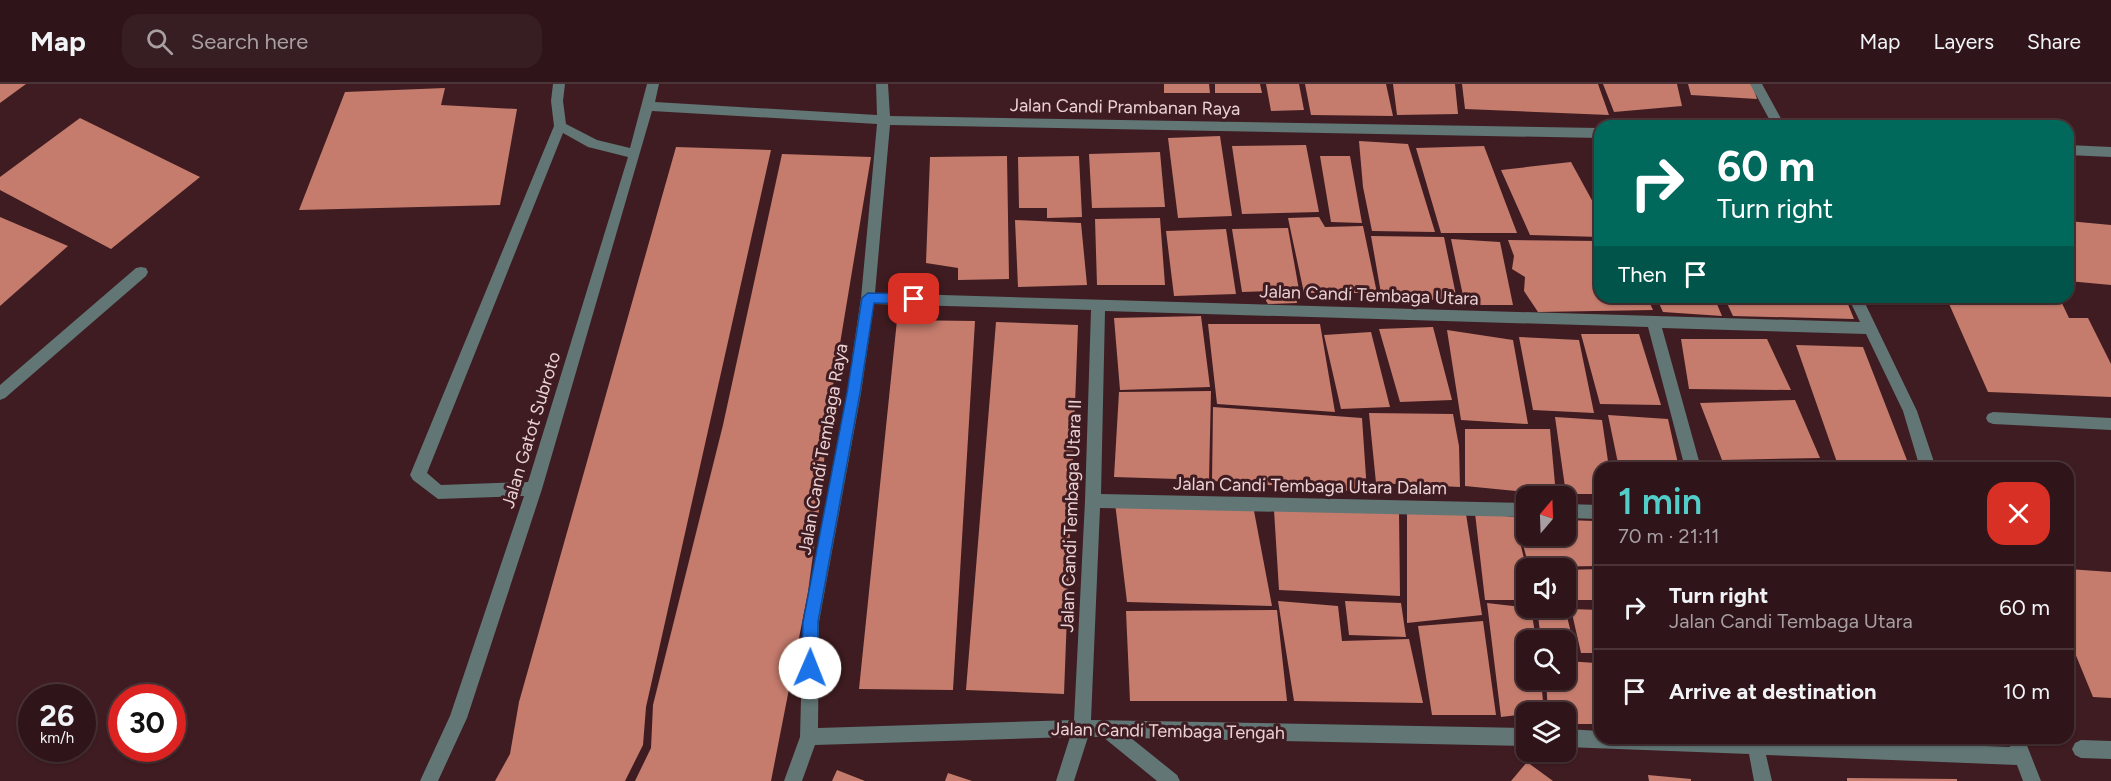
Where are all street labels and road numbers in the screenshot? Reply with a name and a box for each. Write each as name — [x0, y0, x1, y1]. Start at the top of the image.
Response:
street label: Jalan Candi Prambanan Raya — [1010, 94, 1240, 120]
street label: Jalan Candi Tembaga Utara — [1259, 280, 1479, 310]
street label: Jalan Candi Tembaga Raya — [794, 342, 852, 556]
street label: Jalan Gatot Subroto — [497, 349, 565, 511]
street label: Jalan Candi Tembaga Utara II — [1056, 399, 1086, 633]
street label: Jalan Candi Tembaga Utara Dalam — [1173, 473, 1447, 499]
street label: Jalan Candi Tembaga Tengah — [1051, 718, 1285, 744]

